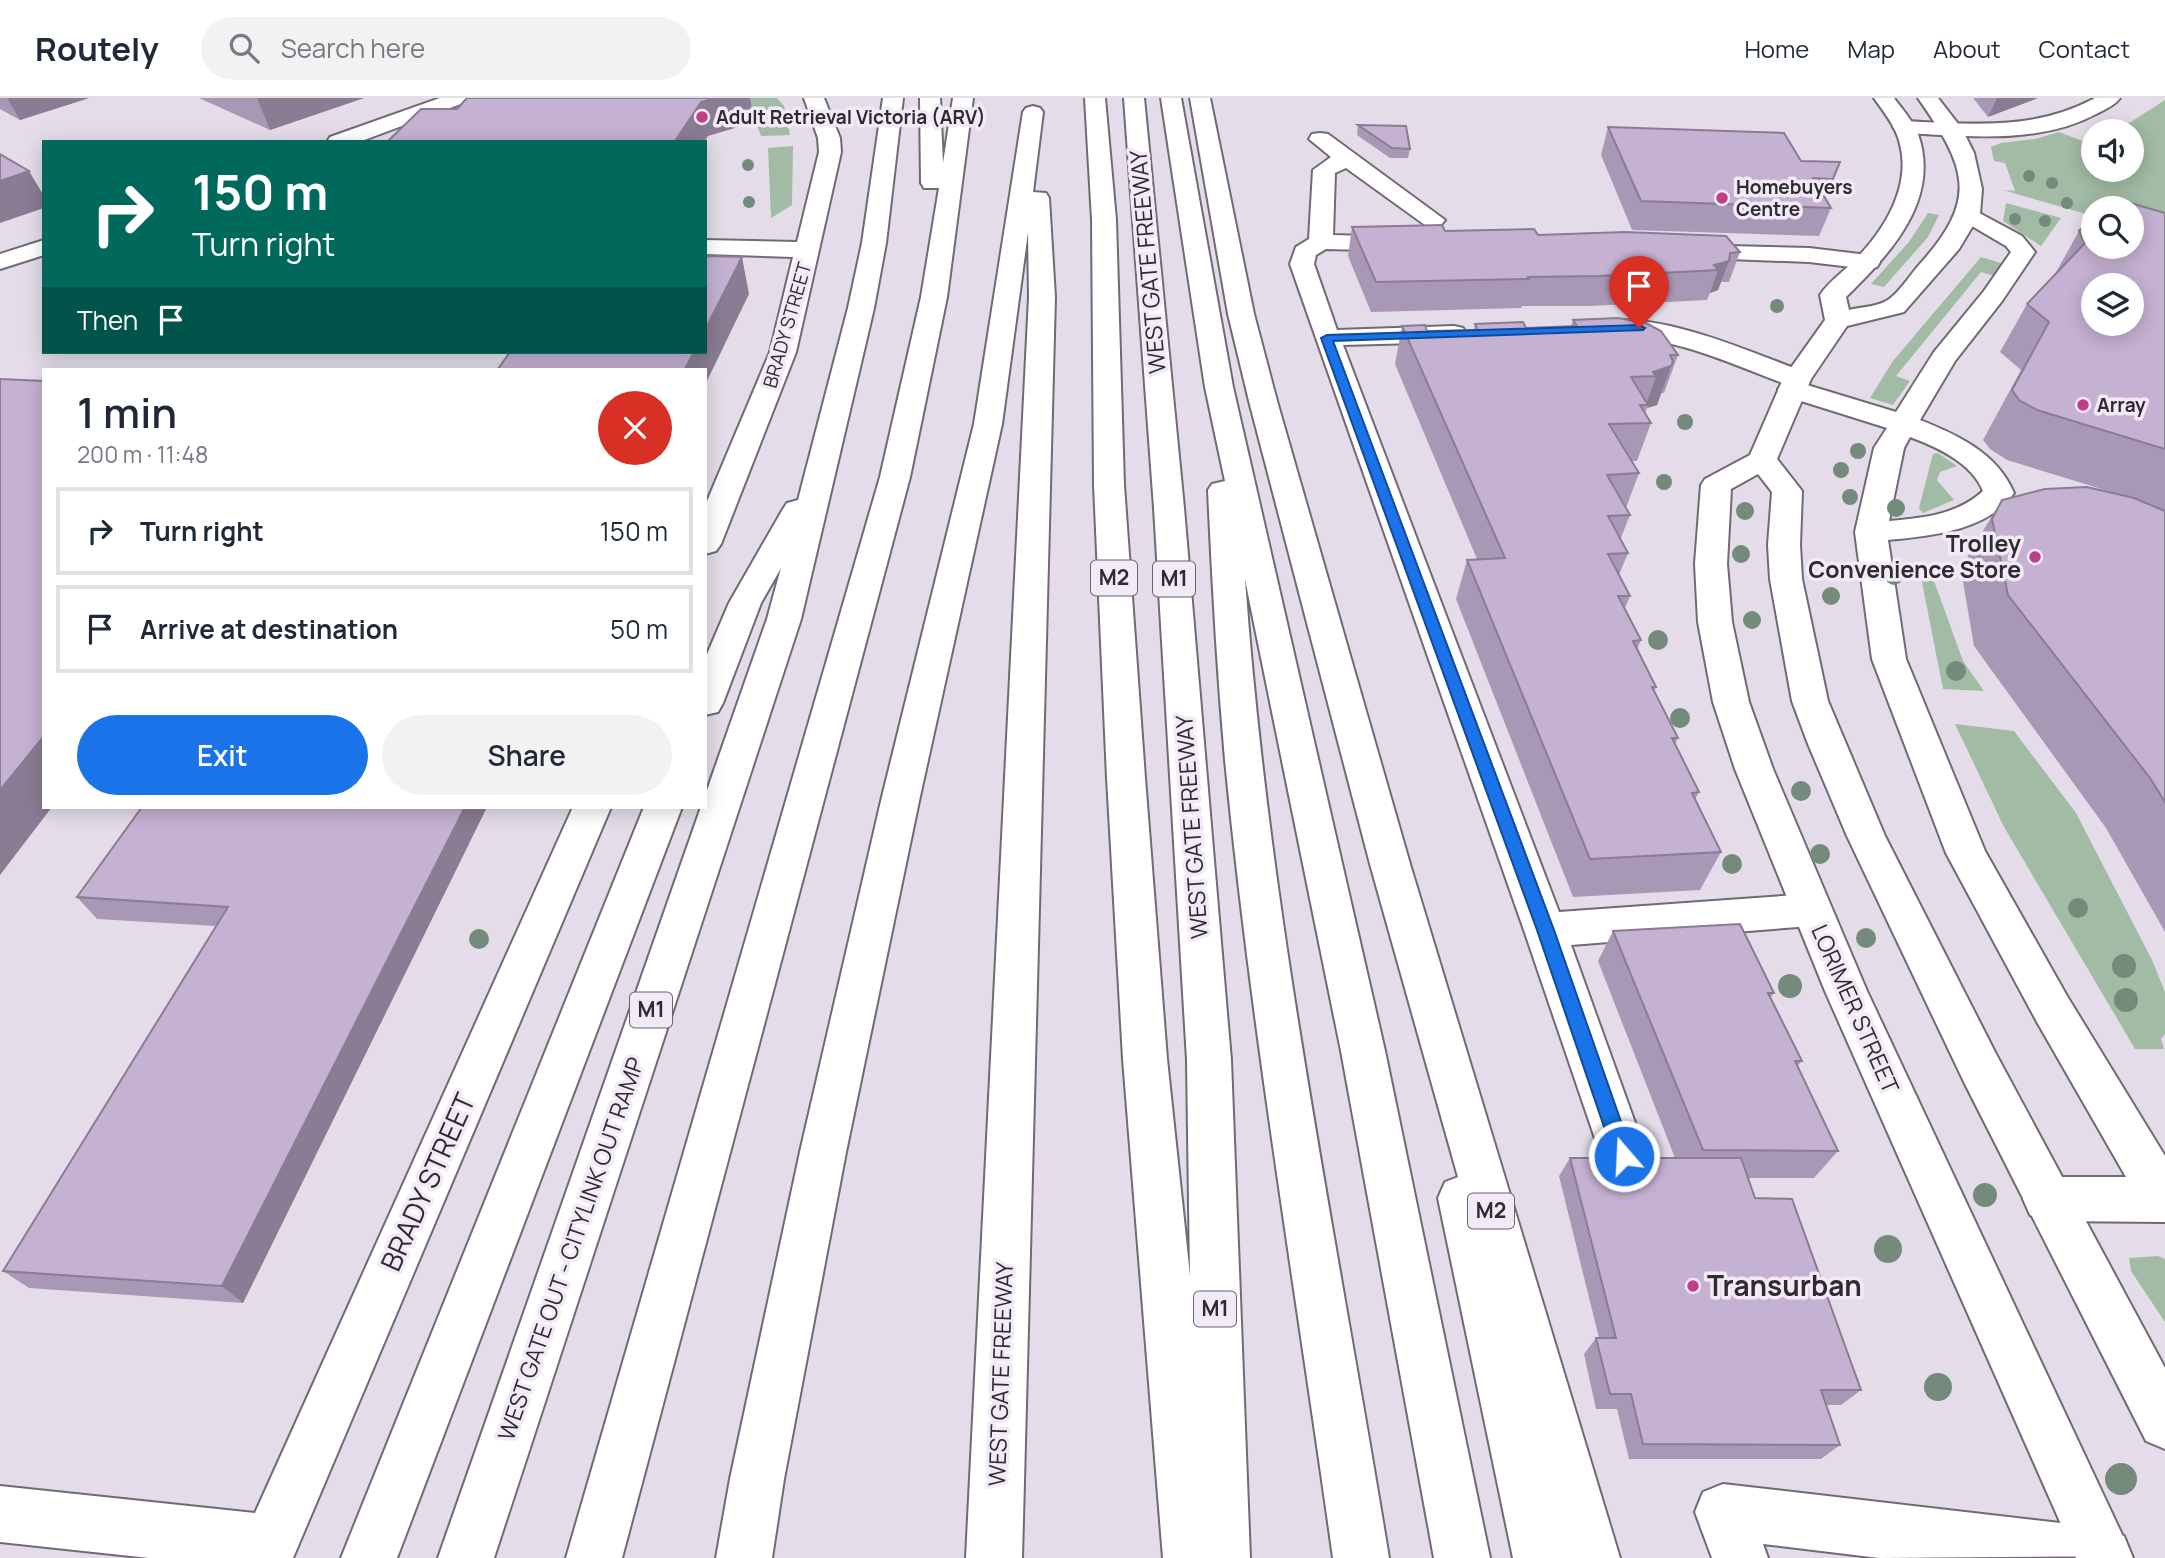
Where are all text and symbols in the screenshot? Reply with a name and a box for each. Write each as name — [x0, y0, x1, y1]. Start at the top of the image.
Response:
search box — [201, 17, 691, 80]
text: Routely — [35, 26, 159, 71]
icon: search — [225, 29, 263, 67]
text: Search here — [281, 30, 425, 66]
text: Home — [1744, 32, 1809, 65]
text: Map — [1847, 32, 1895, 65]
text: About — [1933, 32, 2001, 65]
text: Contact — [2039, 32, 2130, 65]
place label: Adult Retrieval Victoria (ARV) — [716, 104, 986, 130]
marker: Adult Retrieval Victoria (ARV) — [694, 109, 710, 125]
map controls — [2081, 119, 2144, 336]
button: sound — [2081, 119, 2144, 182]
street label: WEST GATE FREEWAY — [1121, 149, 1173, 375]
text: 150 m — [192, 158, 328, 225]
icon: right — [77, 168, 168, 259]
place label: Homebuyers Centre — [1736, 174, 1853, 222]
marker: Homebuyers Centre — [1714, 190, 1730, 206]
button: search — [2081, 196, 2144, 259]
text: Turn right — [192, 222, 335, 266]
pin — [1609, 256, 1669, 328]
street label: BRADY STREET — [757, 259, 818, 391]
icon: arrive — [1620, 267, 1658, 305]
button: layers — [2081, 273, 2144, 336]
icon: arrive — [152, 301, 190, 339]
text: Then — [77, 302, 138, 338]
text: 1 min — [77, 383, 177, 441]
button: close — [598, 391, 672, 465]
place label: Array — [2097, 392, 2146, 418]
marker: Array — [2075, 397, 2091, 413]
text: 200 m · 11:48 — [77, 438, 208, 470]
icon: right — [81, 512, 119, 550]
text: Turn right — [140, 513, 264, 549]
text: 150 m — [600, 513, 668, 549]
place label: Trolley Convenience Store — [1808, 527, 2021, 585]
marker: Trolley Convenience Store — [2027, 549, 2043, 565]
road number: M2 — [1091, 560, 1137, 596]
road number: M1 — [1153, 561, 1195, 596]
icon: arrive — [81, 610, 119, 648]
text: Arrive at destination — [140, 611, 398, 647]
text: 50 m — [610, 611, 668, 647]
street label: WEST GATE FREEWAY — [1167, 714, 1215, 940]
button: Exit — [77, 715, 368, 795]
button: Share — [382, 715, 672, 795]
street label: LORIMER STREET — [1804, 919, 1908, 1098]
road number: M1 — [630, 992, 672, 1028]
street label: WEST GATE OUT - CITYLINK OUT RAMP — [489, 1053, 651, 1445]
street label: BRADY STREET — [371, 1086, 483, 1276]
position arrow — [1587, 1119, 1661, 1193]
road number: M2 — [1468, 1194, 1514, 1228]
street label: WEST GATE FREEWAY — [980, 1261, 1020, 1487]
place label: Transurban — [1707, 1266, 1862, 1304]
marker: Transurban — [1685, 1278, 1701, 1294]
road number: M1 — [1194, 1292, 1236, 1326]

